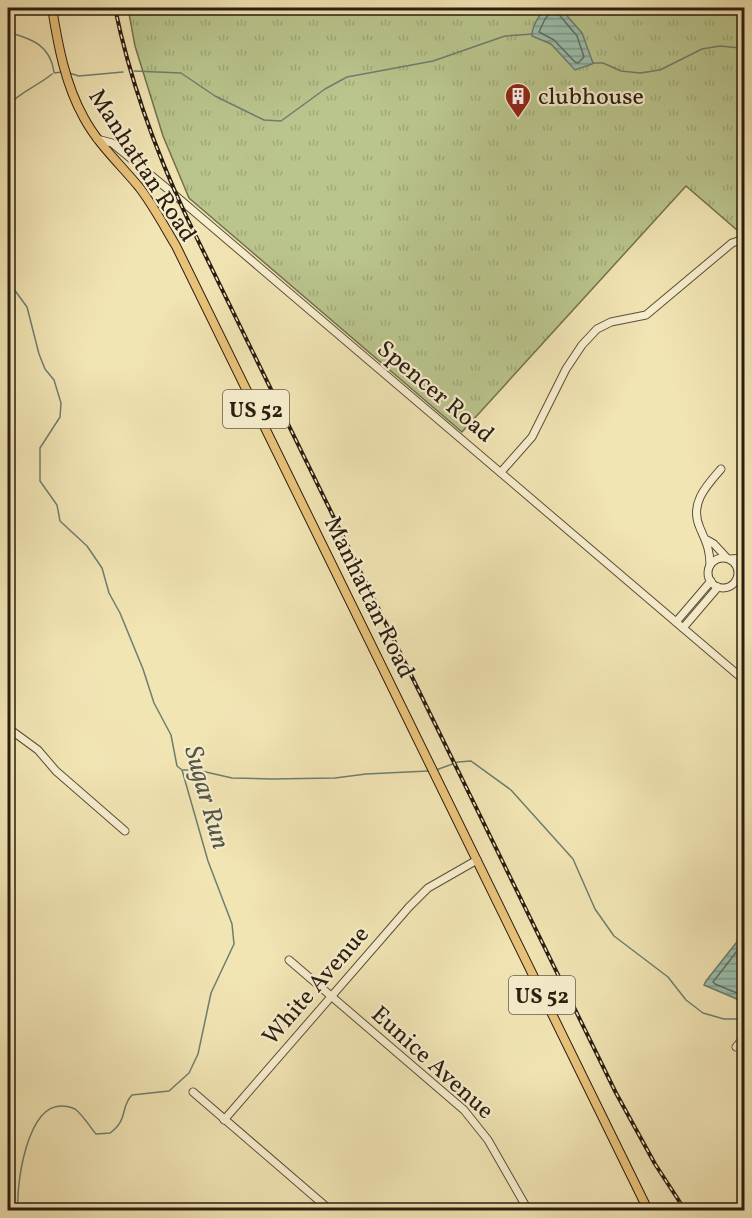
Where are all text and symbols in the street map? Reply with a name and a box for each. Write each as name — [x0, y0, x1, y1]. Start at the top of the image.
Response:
building icon: clubhouse — [503, 81, 533, 119]
place label: clubhouse — [538, 81, 644, 115]
street label: Manhattan Road — [79, 83, 204, 249]
street label: Spencer Road — [369, 333, 501, 452]
road number: US 52 — [223, 390, 289, 428]
street label: Manhattan Road — [314, 511, 422, 685]
water label: Sugar Run — [174, 742, 238, 854]
street label: White Avenue — [255, 919, 378, 1053]
road number: US 52 — [509, 976, 575, 1014]
street label: Eunice Avenue — [363, 999, 501, 1128]

